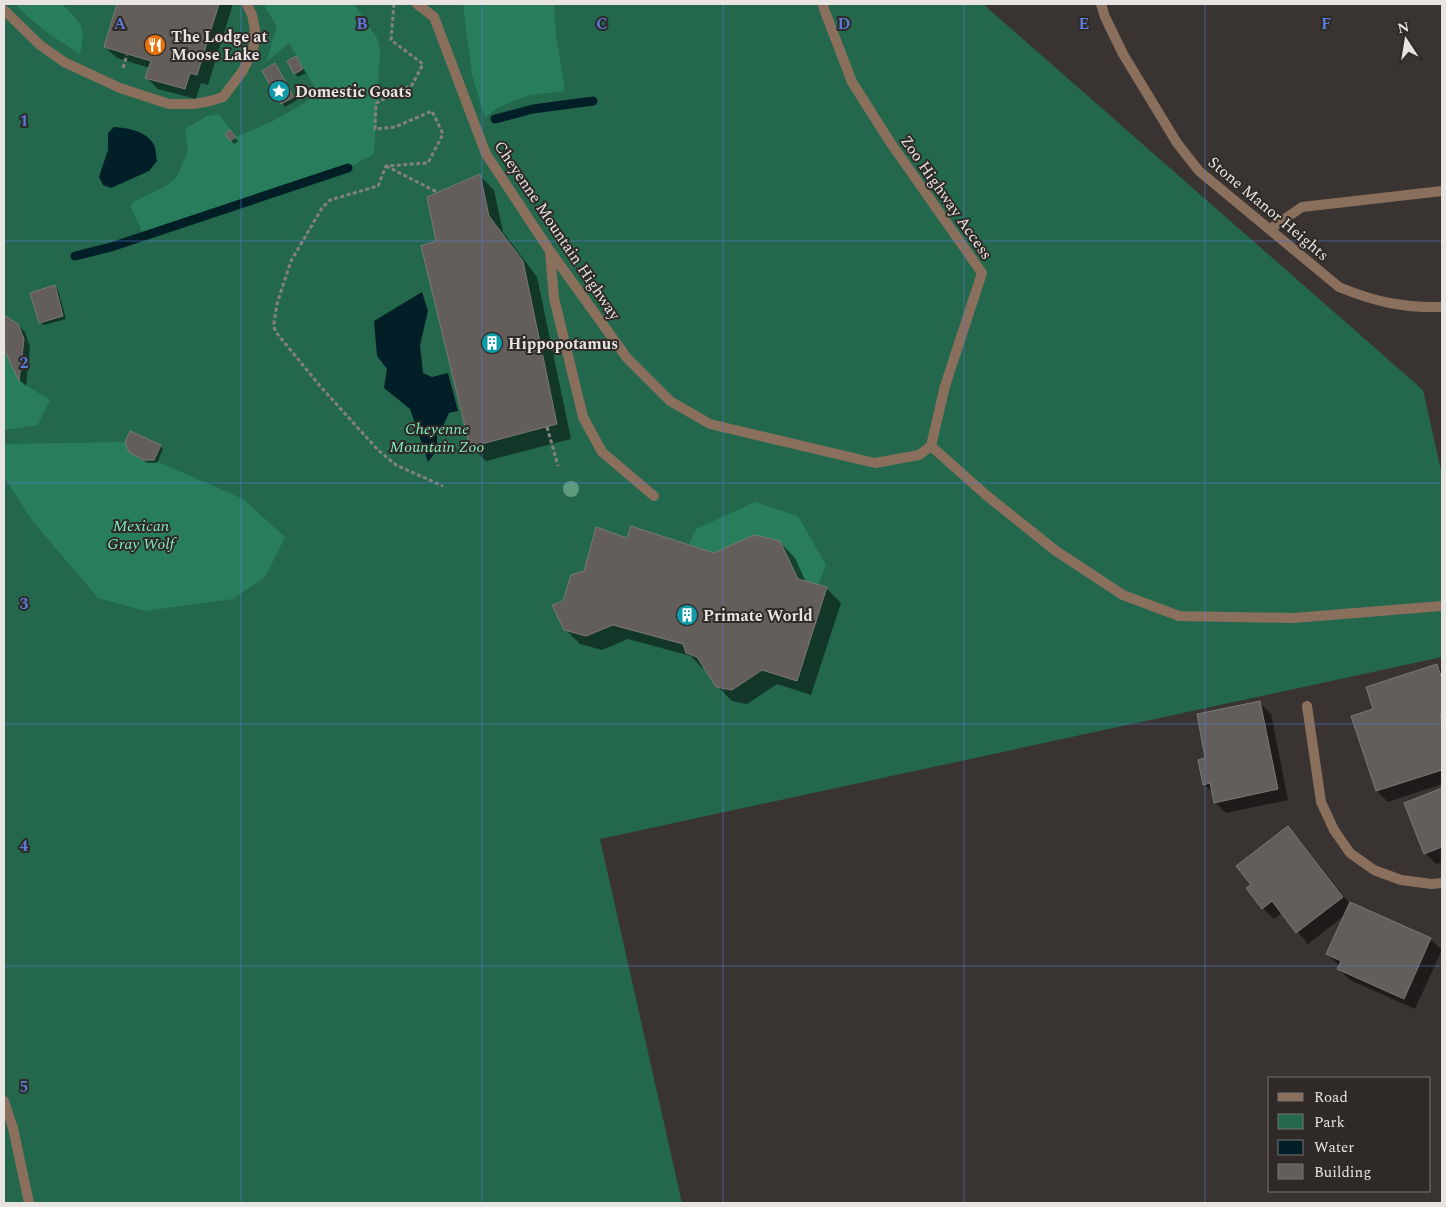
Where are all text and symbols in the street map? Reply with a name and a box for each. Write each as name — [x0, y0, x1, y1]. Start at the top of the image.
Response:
text: A — [114, 12, 127, 36]
text: B — [356, 12, 368, 36]
text: C — [596, 12, 608, 36]
text: D — [838, 12, 851, 36]
text: E — [1079, 12, 1089, 36]
text: F — [1321, 12, 1331, 36]
north arrow — [1381, 15, 1431, 65]
text: N — [1396, 16, 1411, 39]
place label: The Lodge at Moose Lake — [171, 25, 268, 67]
restaurant icon: The Lodge at Moose Lake — [143, 33, 167, 57]
place icon: Domestic Goats — [267, 79, 291, 103]
place label: Domestic Goats — [295, 80, 412, 104]
text: 1 — [20, 109, 28, 133]
street label: Zoo Highway Access — [894, 130, 998, 265]
street label: Cheyenne Mountain Highway — [488, 136, 627, 326]
street label: Stone Manor Heights — [1203, 151, 1334, 267]
building icon: Hippopotamus — [480, 331, 504, 355]
place label: Hippopotamus — [508, 332, 618, 356]
text: 2 — [20, 351, 29, 375]
park label: Cheyenne Mountain Zoo — [390, 417, 484, 459]
park label: Mexican Gray Wolf — [107, 514, 178, 556]
text: 3 — [20, 592, 29, 616]
building icon: Primate World — [675, 603, 699, 627]
place label: Primate World — [703, 604, 813, 628]
text: 4 — [20, 834, 29, 858]
text: 5 — [20, 1075, 28, 1099]
legend — [1268, 1077, 1431, 1192]
text: Road — [1314, 1086, 1348, 1109]
text: Park — [1314, 1111, 1345, 1134]
text: Water — [1314, 1136, 1354, 1159]
text: Building — [1314, 1161, 1371, 1184]

